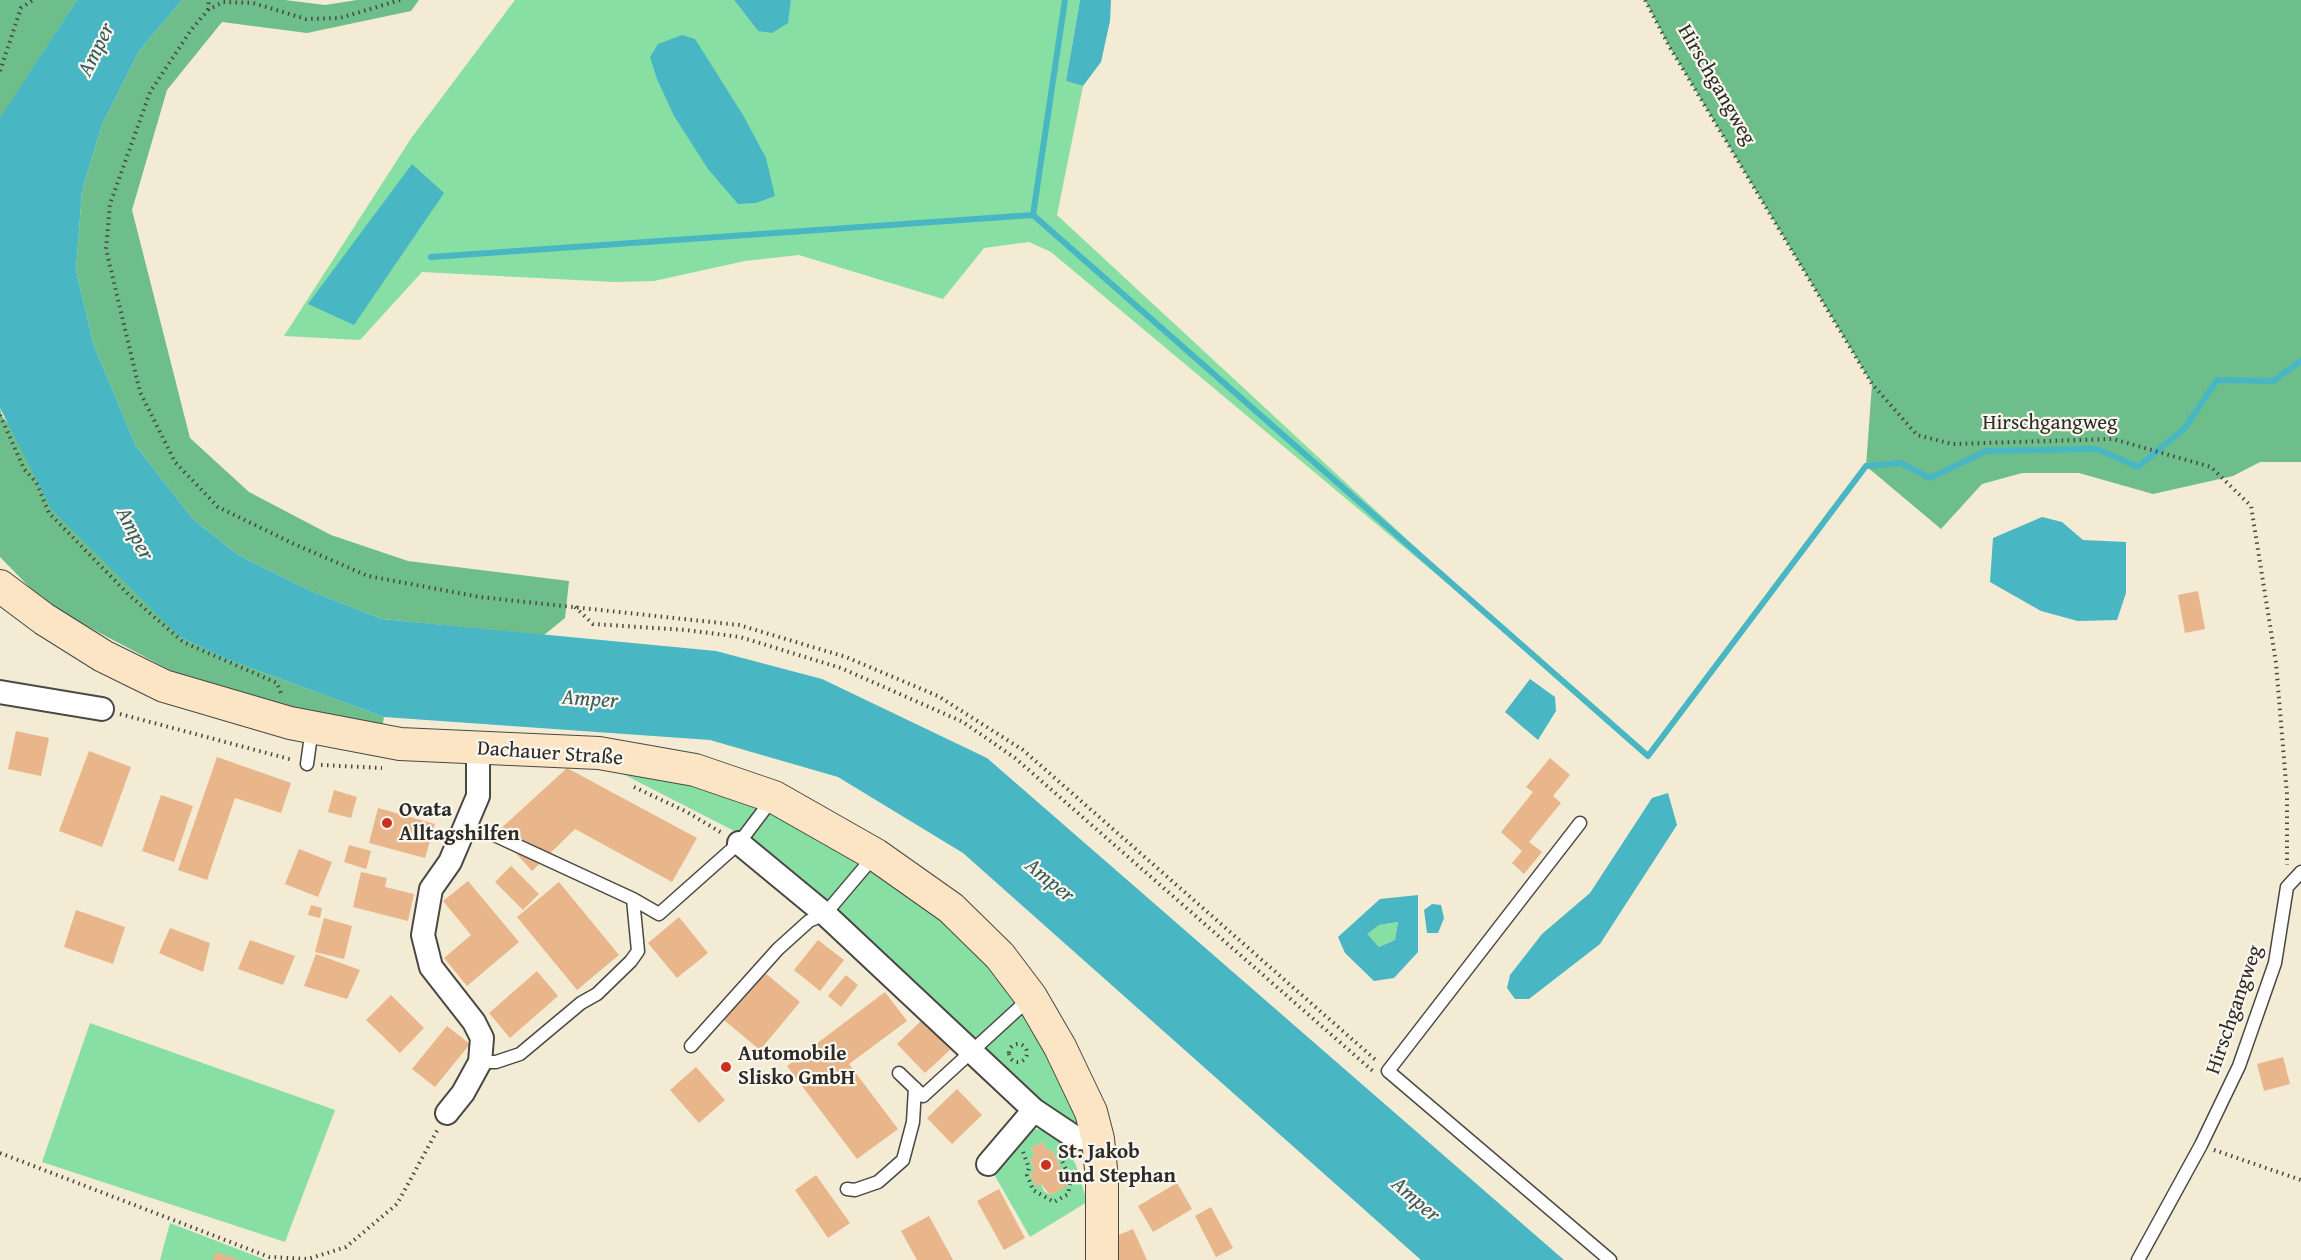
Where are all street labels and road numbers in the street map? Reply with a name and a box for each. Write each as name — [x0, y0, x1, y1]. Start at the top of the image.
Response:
street label: Hirschgangweg — [1671, 20, 1761, 150]
street label: Hirschgangweg — [1982, 411, 2118, 437]
street label: Dachauer Straße — [476, 736, 624, 772]
street label: Hirschgangweg — [2201, 942, 2269, 1078]

